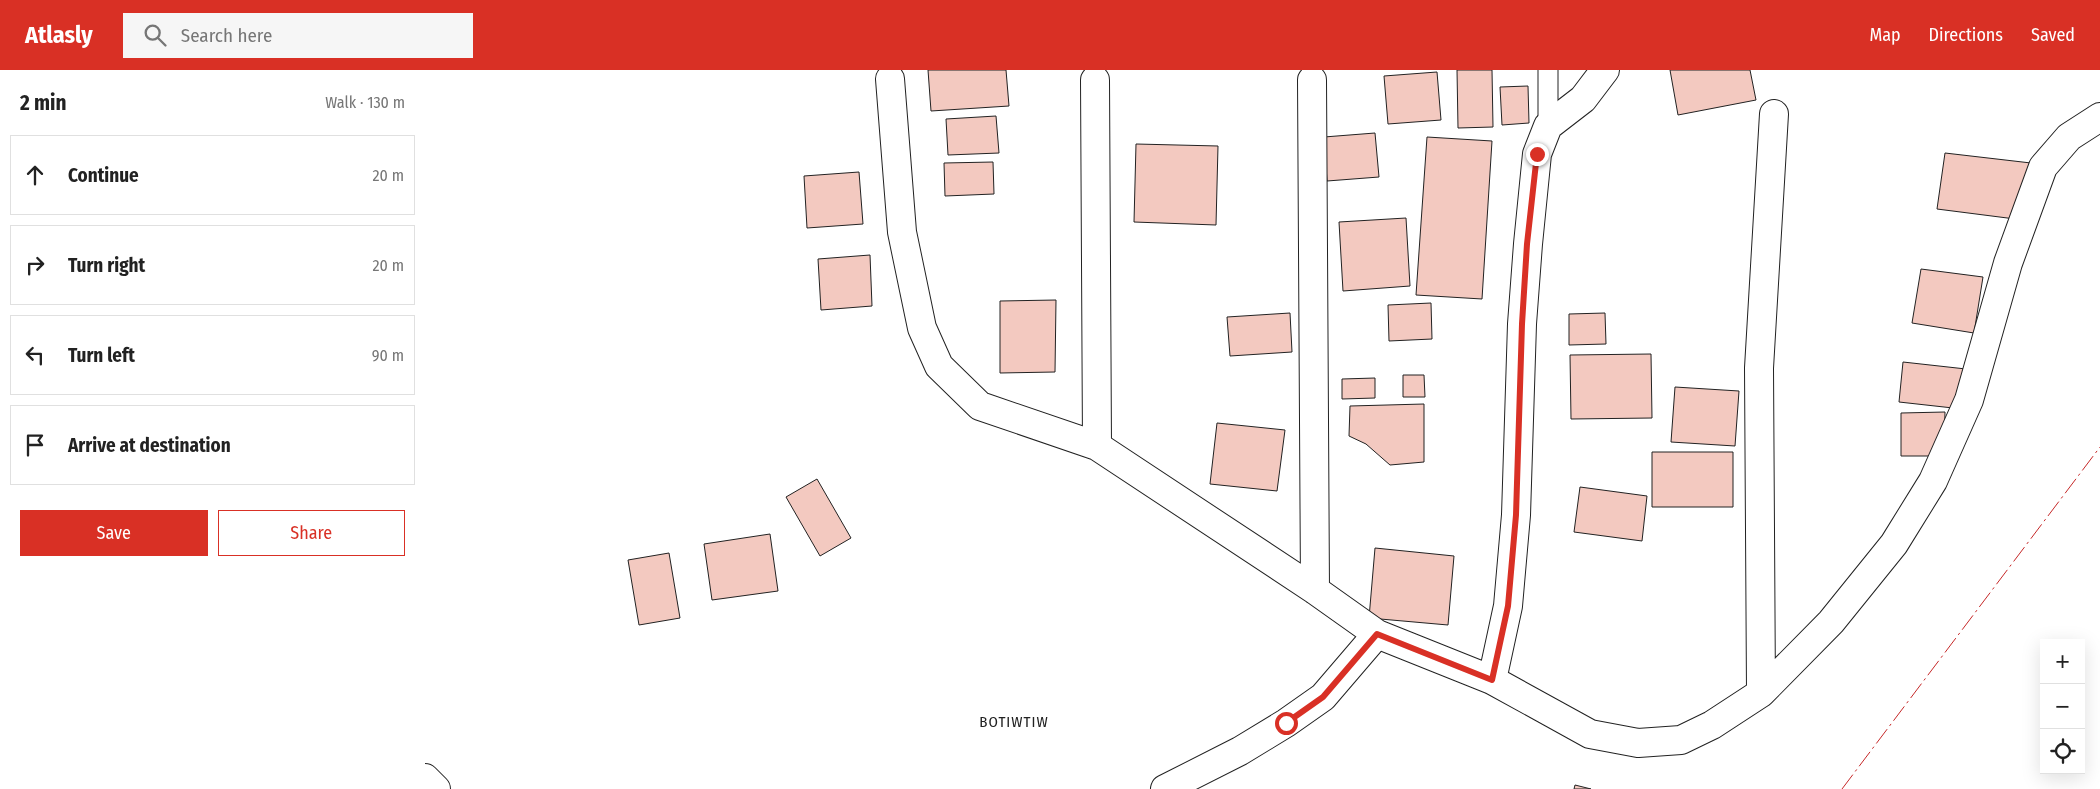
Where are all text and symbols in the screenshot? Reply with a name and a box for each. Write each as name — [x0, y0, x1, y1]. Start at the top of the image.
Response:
search box — [123, 13, 473, 58]
text: Atlasly — [25, 21, 93, 49]
icon: search — [141, 21, 169, 49]
text: Search here — [181, 24, 272, 47]
text: Map — [1869, 24, 1901, 46]
text: Directions — [1929, 24, 2003, 46]
text: Saved — [2031, 24, 2075, 46]
text: 2 min — [20, 90, 67, 116]
text: Walk · 130 m — [325, 93, 405, 112]
route end — [1526, 143, 1549, 166]
icon: ahead — [21, 161, 49, 189]
text: Continue — [68, 164, 139, 187]
text: 20 m — [373, 166, 404, 185]
icon: right — [21, 251, 49, 279]
text: Turn right — [68, 254, 145, 277]
text: 20 m — [373, 256, 404, 275]
icon: left — [21, 341, 49, 369]
text: Turn left — [68, 344, 135, 367]
text: 90 m — [372, 346, 404, 365]
icon: arrive — [21, 431, 49, 459]
text: Arrive at destination — [68, 434, 231, 457]
button: Save — [20, 510, 208, 556]
button: Share — [218, 510, 405, 556]
map controls — [2040, 639, 2085, 774]
button: + — [2040, 639, 2085, 684]
button: − — [2040, 684, 2085, 729]
route start — [1275, 712, 1298, 735]
district label: BOTIWTIW — [979, 713, 1049, 731]
button: locate — [2040, 729, 2085, 774]

